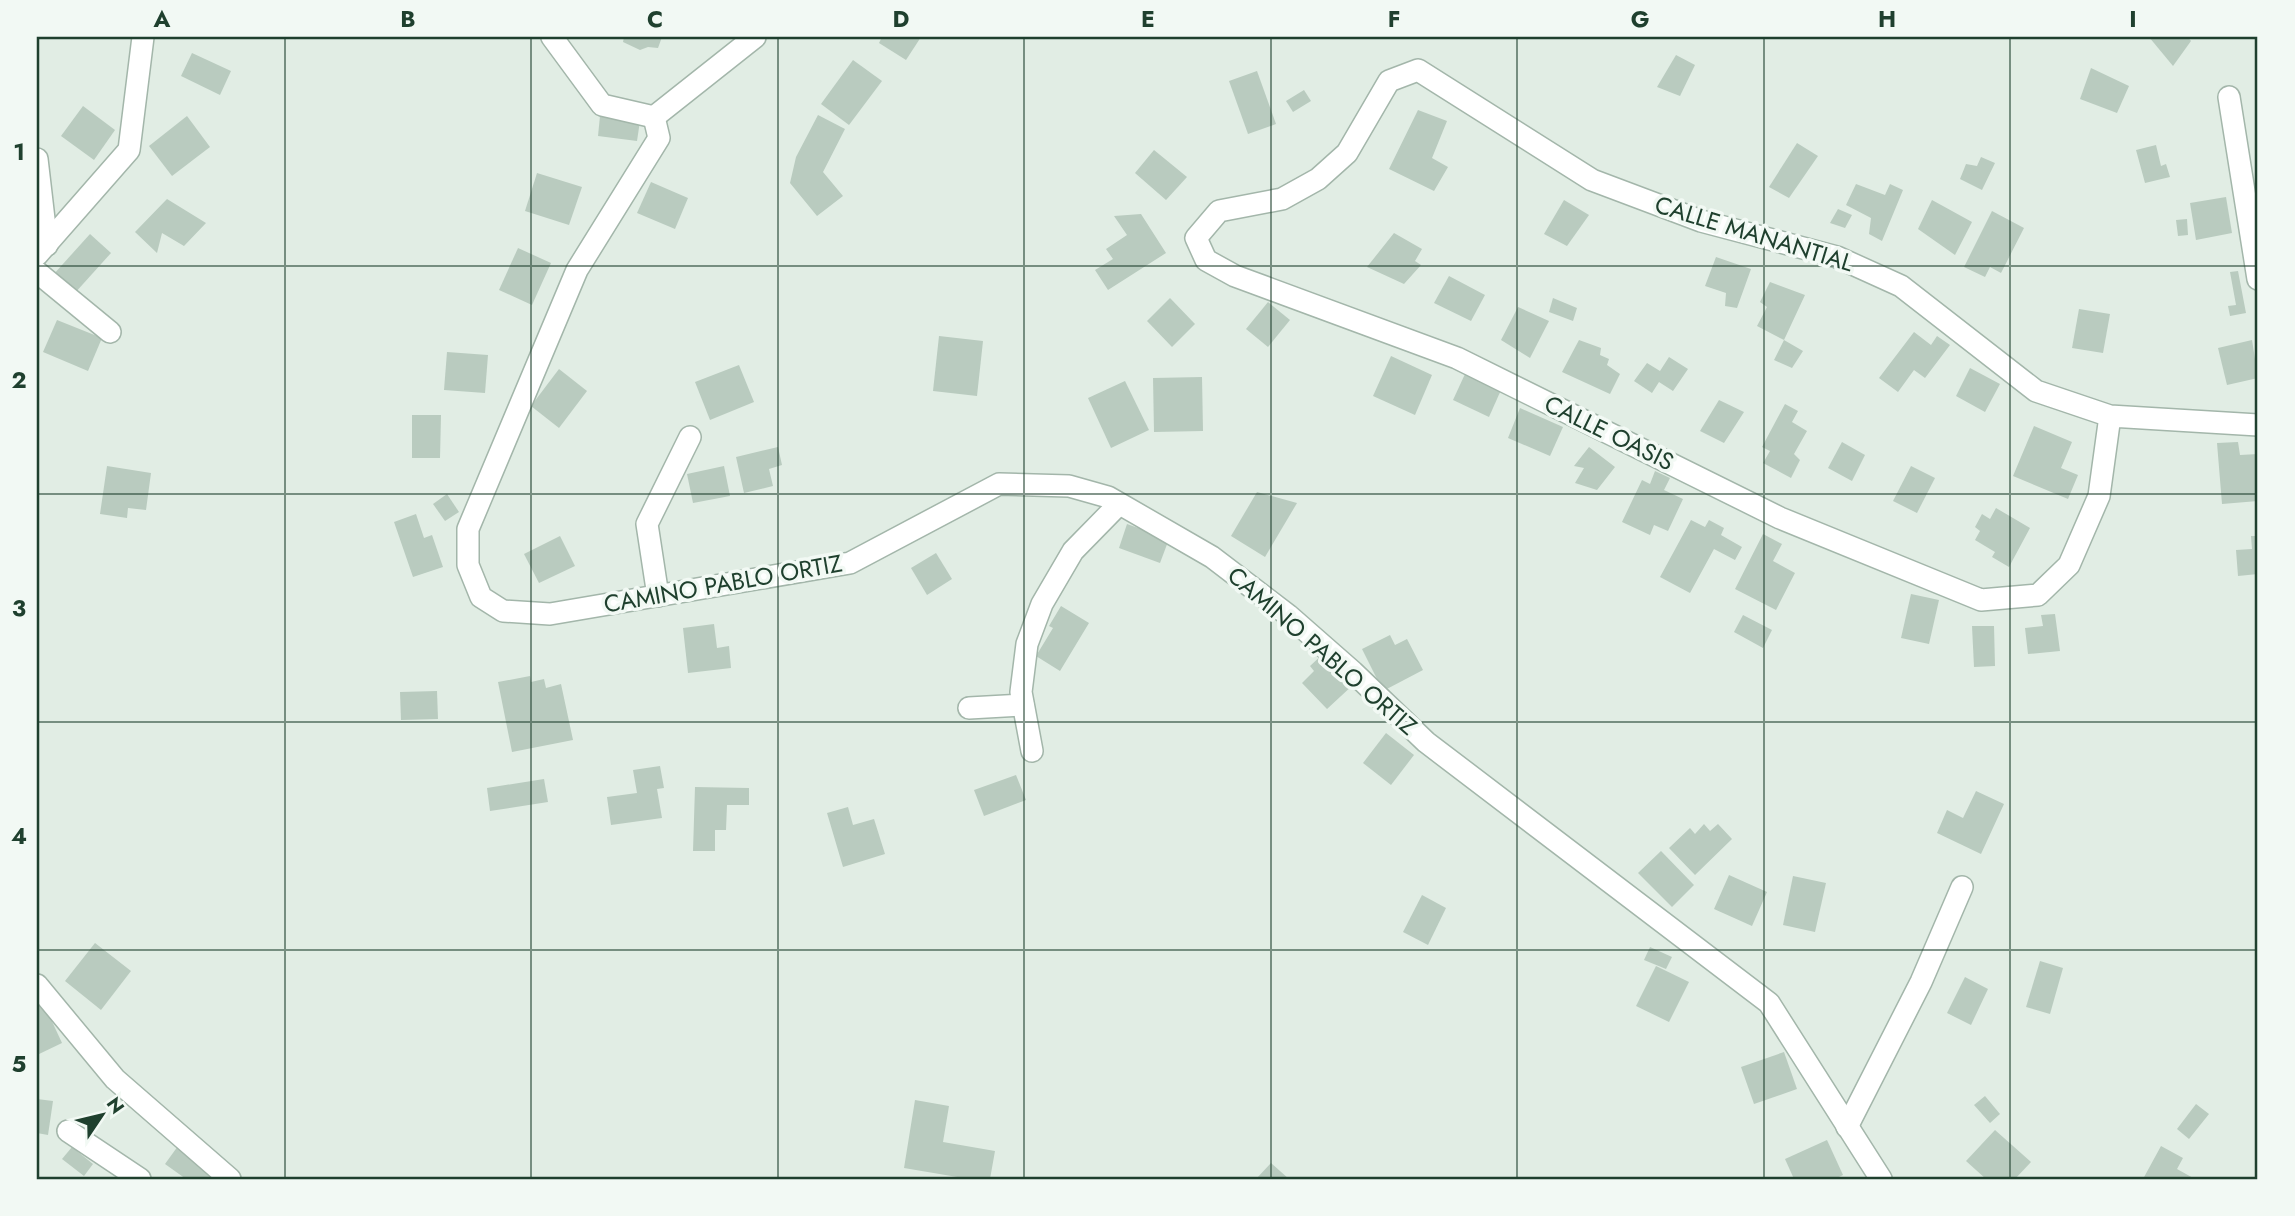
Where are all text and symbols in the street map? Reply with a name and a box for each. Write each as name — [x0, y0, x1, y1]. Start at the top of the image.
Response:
text: A — [153, 2, 171, 36]
text: B — [400, 2, 416, 36]
text: C — [647, 2, 663, 36]
text: D — [893, 2, 910, 36]
text: E — [1141, 2, 1155, 36]
text: F — [1388, 2, 1400, 36]
text: G — [1631, 2, 1649, 36]
text: H — [1878, 2, 1896, 36]
text: I — [2129, 2, 2137, 36]
text: 1 — [13, 135, 25, 169]
street label: CALLE MANANTIAL — [1651, 187, 1858, 280]
text: 2 — [11, 363, 27, 397]
street label: CALLE OASIS — [1539, 386, 1680, 479]
street label: CAMINO PABLO ORTIZ — [601, 545, 845, 622]
street label: CAMINO PABLO ORTIZ — [1220, 558, 1425, 743]
text: 3 — [12, 591, 26, 625]
text: 4 — [11, 819, 27, 853]
text: 5 — [12, 1047, 26, 1081]
north arrow — [66, 1080, 136, 1150]
text: N — [100, 1092, 131, 1119]

